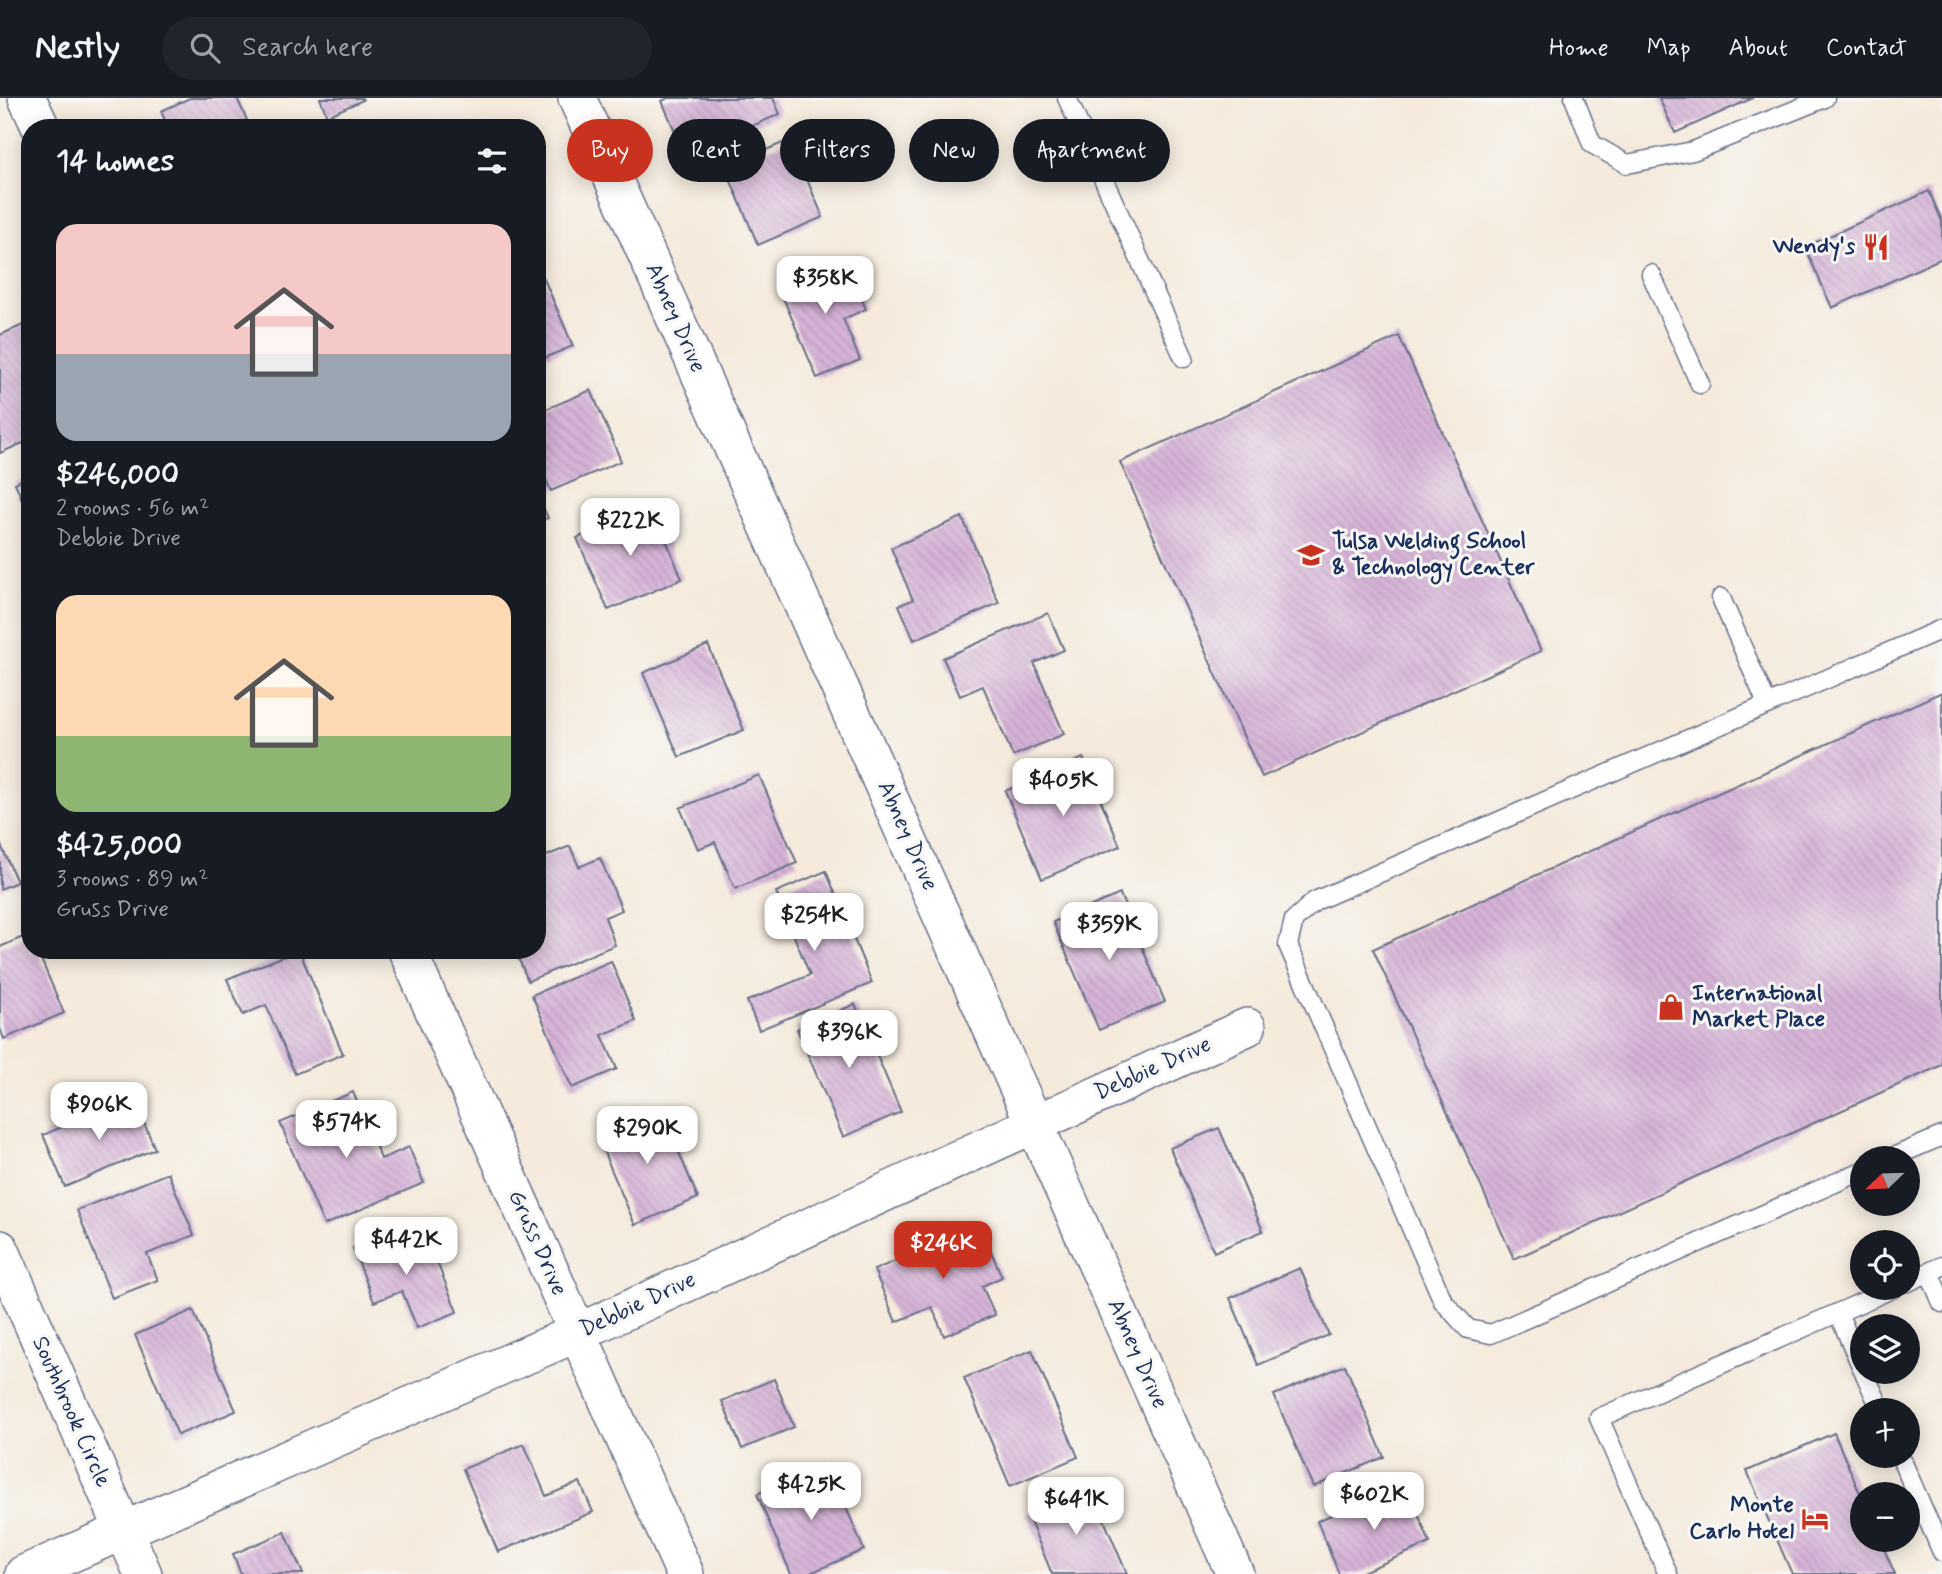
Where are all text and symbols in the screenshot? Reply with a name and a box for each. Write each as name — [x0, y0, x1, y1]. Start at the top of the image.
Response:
search box — [162, 17, 652, 80]
text: Nestly — [35, 26, 120, 70]
icon: search — [186, 29, 224, 67]
text: Search here — [242, 31, 373, 65]
text: Home — [1549, 33, 1609, 64]
text: Map — [1647, 33, 1691, 64]
text: About — [1729, 33, 1788, 64]
text: Contact — [1826, 33, 1907, 64]
chip: Buy — [567, 119, 653, 182]
chip: Rent — [667, 119, 766, 182]
chip: Filters — [780, 119, 895, 182]
chip: New — [909, 119, 999, 182]
chip: Apartment — [1013, 119, 1170, 182]
text: 14 homes — [56, 142, 174, 181]
icon: filters — [473, 142, 511, 180]
place label: Wendy's — [1772, 232, 1856, 262]
restaurant icon: Wendy's — [1861, 232, 1891, 262]
pin: $358K — [776, 256, 874, 316]
street label: Abney Drive — [637, 258, 713, 378]
text: $358K — [793, 264, 857, 294]
icon: home — [221, 269, 347, 395]
text: $246,000 — [56, 455, 179, 494]
text: 2 rooms · 56 m² — [56, 494, 209, 524]
pin: $222K — [581, 498, 679, 558]
text: $222K — [597, 506, 663, 536]
text: Debbie Drive — [56, 524, 181, 554]
place label: Tulsa Welding School & Technology Center — [1332, 527, 1536, 585]
school or university icon: Tulsa Welding School & Technology Center — [1296, 540, 1326, 570]
icon: home — [221, 640, 347, 766]
pin: $405K — [1014, 758, 1112, 818]
text: $405K — [1028, 766, 1098, 796]
street label: Abney Drive — [869, 776, 945, 896]
text: $425,000 — [56, 826, 182, 865]
text: 3 rooms · 89 m² — [56, 865, 208, 895]
pin: $254K — [765, 894, 863, 953]
text: Gruss Drive — [56, 895, 169, 925]
text: $254K — [781, 901, 847, 931]
pin: $359K — [1060, 902, 1158, 962]
text: $359K — [1077, 910, 1141, 940]
place label: International Market Place — [1692, 979, 1825, 1035]
shop icon: International Market Place — [1656, 992, 1686, 1022]
pin: $396K — [800, 1010, 898, 1070]
text: $396K — [817, 1018, 881, 1048]
street label: Debbie Drive — [1090, 1030, 1216, 1108]
pin: $906K — [50, 1082, 148, 1142]
text: $906K — [66, 1090, 132, 1120]
pin: $574K — [297, 1100, 395, 1160]
pin: $290K — [598, 1107, 696, 1166]
text: $574K — [312, 1108, 380, 1138]
text: $290K — [613, 1114, 681, 1144]
north arrow — [1850, 1146, 1920, 1216]
map controls — [1850, 1146, 1920, 1552]
street label: Gruss Drive — [500, 1185, 574, 1301]
pin: $442K — [357, 1218, 455, 1277]
pin: $246K — [894, 1222, 992, 1281]
text: $442K — [371, 1225, 441, 1255]
text: $246K — [910, 1229, 976, 1259]
button: locate — [1850, 1230, 1920, 1300]
street label: Debbie Drive — [575, 1265, 701, 1345]
street label: Abney Drive — [1099, 1294, 1175, 1414]
button: layers — [1850, 1314, 1920, 1384]
street label: Southbrook Circle — [24, 1332, 118, 1493]
button: + — [1850, 1398, 1920, 1468]
pin: $425K — [762, 1462, 860, 1522]
text: $425K — [777, 1470, 845, 1500]
pin: $602K — [1325, 1472, 1423, 1532]
pin: $641K — [1027, 1478, 1125, 1537]
text: $602K — [1340, 1480, 1408, 1510]
button: − — [1850, 1482, 1920, 1552]
text: $641K — [1044, 1485, 1108, 1515]
place label: Monte Carlo Hotel — [1689, 1491, 1794, 1547]
hotel icon: Monte Carlo Hotel — [1800, 1504, 1830, 1534]

